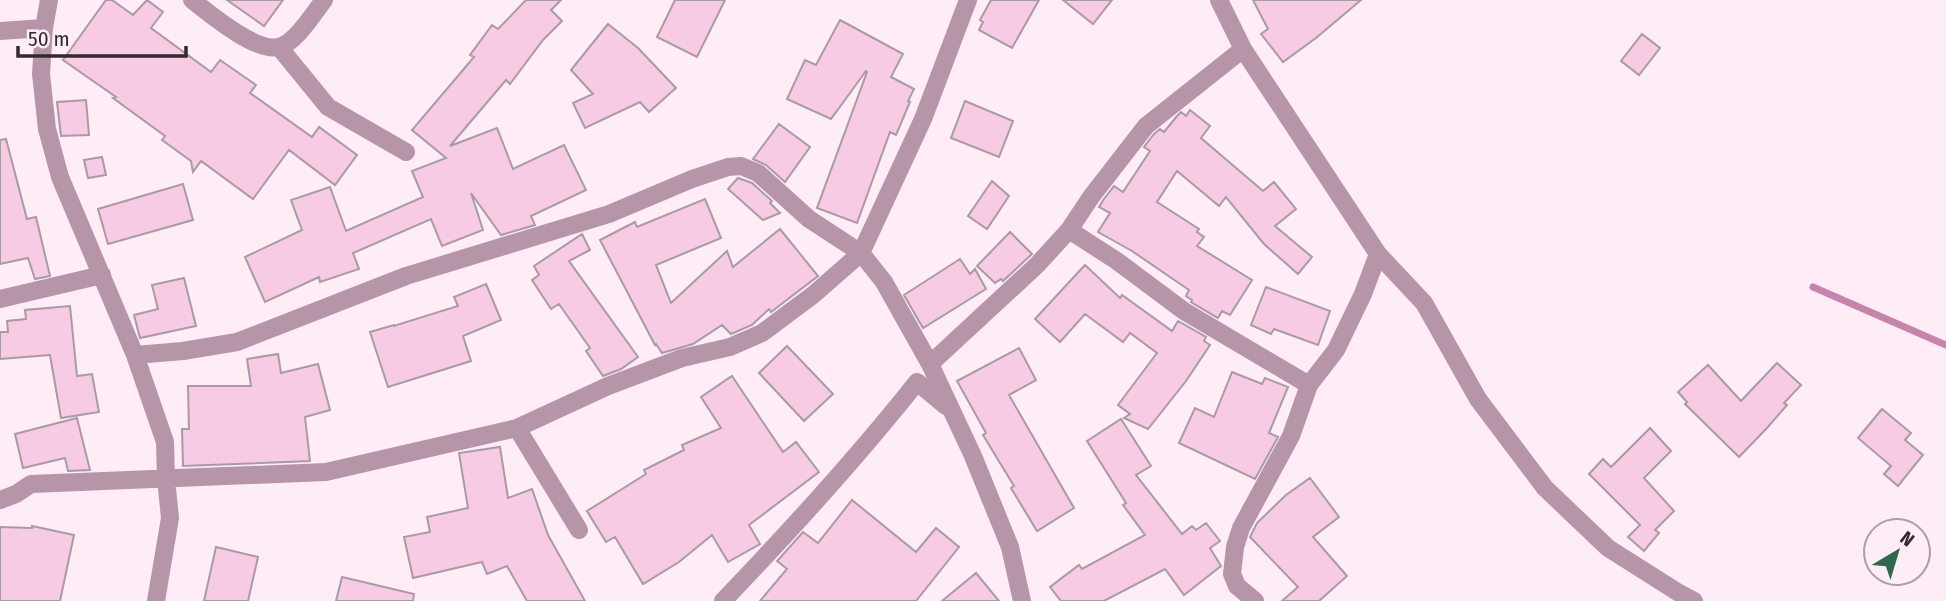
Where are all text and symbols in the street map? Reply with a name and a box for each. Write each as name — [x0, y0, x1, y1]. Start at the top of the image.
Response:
scale bar — [18, 14, 186, 58]
text: 50 m — [28, 26, 70, 52]
north arrow — [1862, 517, 1932, 587]
text: N — [1896, 526, 1919, 552]

